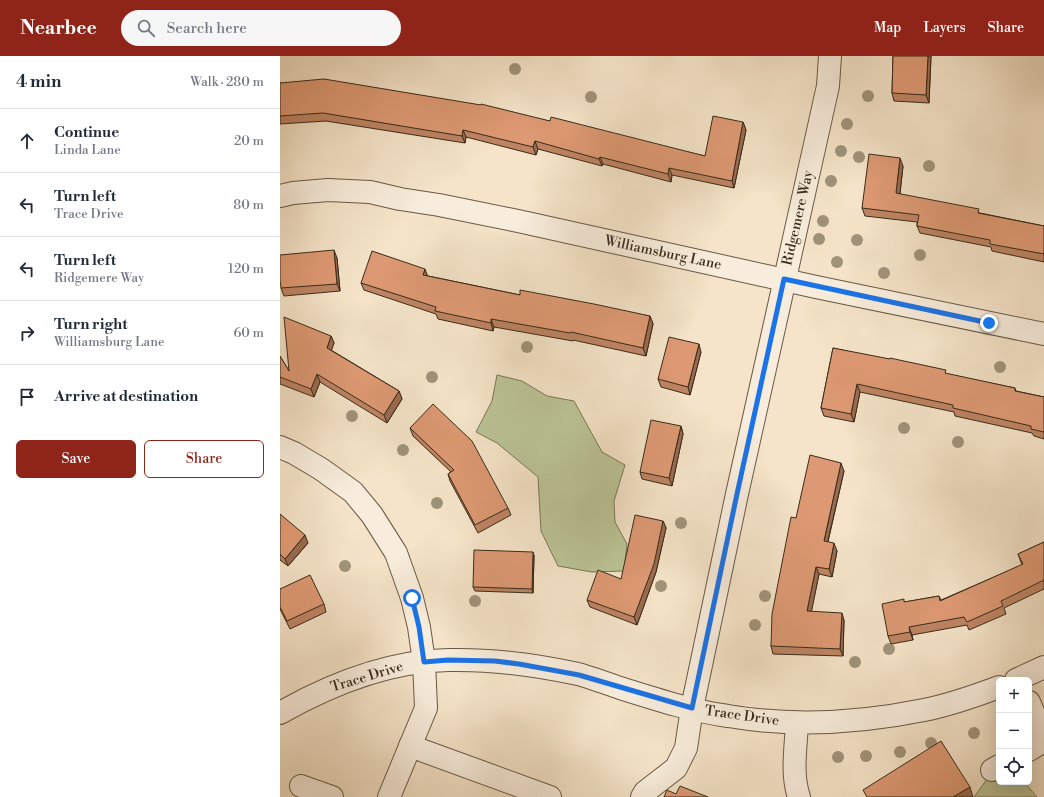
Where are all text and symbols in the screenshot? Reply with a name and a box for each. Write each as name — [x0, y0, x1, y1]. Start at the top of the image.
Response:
search box — [121, 10, 401, 46]
text: Nearbee — [20, 16, 97, 40]
icon: search — [135, 17, 157, 39]
text: Search here — [167, 19, 247, 38]
text: Map — [874, 19, 901, 37]
text: Layers — [923, 19, 966, 37]
text: Share — [988, 19, 1024, 37]
text: 4 min — [16, 71, 61, 93]
text: Walk · 280 m — [190, 74, 264, 90]
text: Continue — [54, 123, 119, 142]
icon: ahead — [16, 130, 38, 152]
text: 20 m — [234, 133, 264, 149]
text: Linda Lane — [54, 142, 121, 158]
street label: Ridgemere Way — [778, 168, 818, 267]
text: Turn left — [54, 187, 116, 206]
icon: left — [16, 194, 38, 216]
text: 80 m — [233, 197, 264, 213]
text: Trace Drive — [54, 206, 124, 222]
street label: Williamsburg Lane — [602, 232, 723, 274]
text: Turn left — [54, 251, 116, 270]
icon: left — [16, 258, 38, 280]
text: 120 m — [228, 261, 264, 277]
text: Ridgemere Way — [54, 270, 144, 286]
route end — [980, 314, 998, 332]
text: Turn right — [54, 315, 128, 334]
icon: right — [16, 322, 38, 344]
text: 60 m — [233, 325, 264, 341]
text: Williamsburg Lane — [54, 334, 165, 350]
icon: arrive — [16, 386, 38, 408]
text: Arrive at destination — [54, 387, 198, 406]
button: Save — [16, 440, 136, 478]
button: Share — [144, 440, 264, 478]
route start — [403, 589, 421, 607]
street label: Trace Drive — [329, 657, 405, 697]
map controls — [996, 677, 1032, 785]
button: + — [996, 677, 1032, 713]
street label: Trace Drive — [704, 702, 780, 730]
button: − — [996, 713, 1032, 749]
button: locate — [996, 749, 1032, 785]

